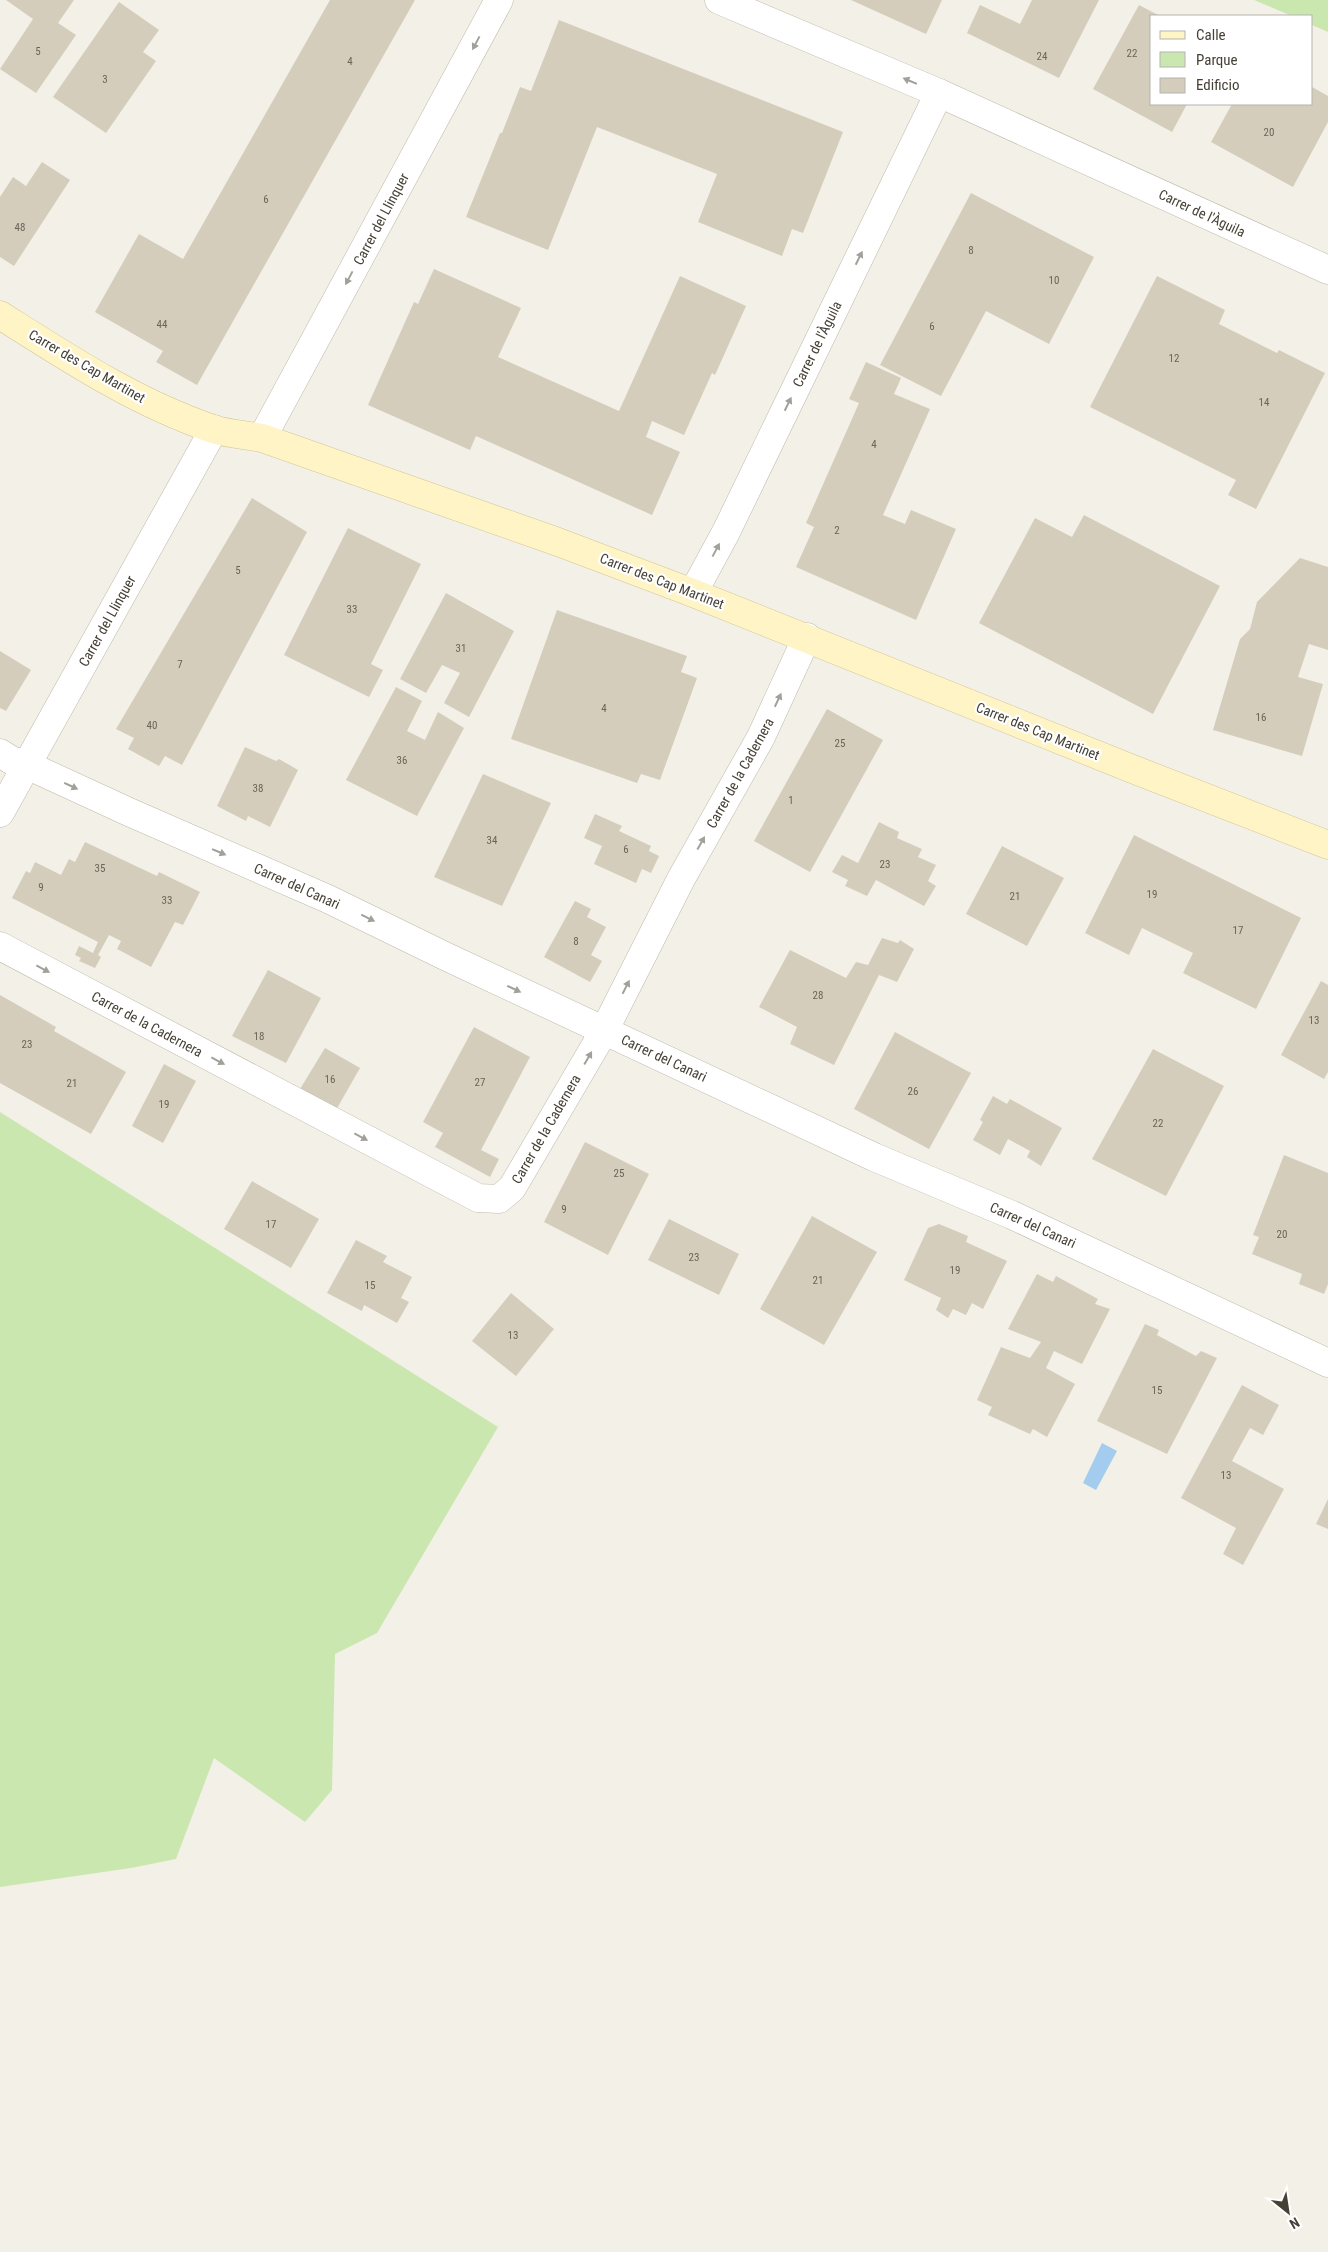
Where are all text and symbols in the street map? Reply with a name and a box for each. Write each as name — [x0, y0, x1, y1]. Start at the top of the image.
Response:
legend — [1150, 15, 1313, 105]
text: Calle — [1196, 26, 1226, 44]
one-way arrow — [472, 36, 480, 50]
house number: 5 — [35, 45, 41, 58]
house number: 22 — [1127, 47, 1137, 60]
house number: 24 — [1037, 50, 1048, 63]
text: Parque — [1196, 51, 1238, 69]
house number: 4 — [347, 55, 353, 68]
house number: 3 — [102, 73, 108, 86]
one-way arrow — [903, 76, 917, 84]
text: Edificio — [1196, 76, 1239, 94]
house number: 20 — [1264, 126, 1274, 139]
street label: Carrer del Llinquer — [350, 170, 412, 268]
street label: Carrer de l'Àguila — [1156, 185, 1248, 240]
house number: 6 — [263, 193, 269, 206]
house number: 48 — [15, 221, 25, 234]
house number: 8 — [968, 244, 974, 257]
one-way arrow — [855, 251, 863, 265]
one-way arrow — [344, 271, 353, 285]
house number: 10 — [1049, 274, 1059, 287]
street label: Carrer de l'Àguila — [788, 298, 845, 390]
house number: 44 — [157, 318, 168, 331]
house number: 6 — [929, 320, 935, 333]
street label: Carrer des Cap Martinet — [26, 326, 148, 406]
house number: 12 — [1169, 352, 1179, 365]
house number: 14 — [1259, 396, 1270, 409]
one-way arrow — [784, 397, 792, 411]
house number: 4 — [871, 438, 877, 451]
house number: 2 — [834, 524, 840, 537]
one-way arrow — [712, 543, 721, 556]
street label: Carrer des Cap Martinet — [598, 550, 726, 612]
house number: 5 — [235, 564, 241, 577]
street label: Carrer del Llinquer — [75, 573, 139, 669]
house number: 33 — [347, 603, 357, 616]
house number: 31 — [456, 642, 466, 655]
house number: 7 — [177, 658, 183, 671]
one-way arrow — [774, 693, 782, 707]
street label: Carrer des Cap Martinet — [974, 699, 1102, 763]
house number: 4 — [601, 702, 607, 715]
house number: 16 — [1256, 711, 1266, 724]
street label: Carrer de la Cadernera — [703, 715, 777, 831]
house number: 40 — [147, 719, 157, 732]
house number: 25 — [835, 737, 845, 750]
house number: 36 — [397, 754, 407, 767]
one-way arrow — [64, 782, 78, 790]
house number: 38 — [253, 782, 263, 795]
house number: 1 — [788, 794, 794, 807]
house number: 34 — [487, 834, 498, 847]
one-way arrow — [697, 837, 706, 850]
house number: 6 — [623, 843, 629, 856]
one-way arrow — [212, 848, 226, 856]
house number: 23 — [880, 858, 890, 871]
street label: Carrer del Canari — [251, 860, 343, 912]
house number: 35 — [95, 862, 105, 875]
house number: 9 — [38, 881, 44, 894]
house number: 19 — [1147, 888, 1157, 901]
house number: 21 — [1010, 890, 1020, 903]
house number: 33 — [162, 894, 172, 907]
one-way arrow — [361, 914, 375, 922]
house number: 17 — [1233, 924, 1243, 937]
house number: 8 — [573, 935, 579, 948]
one-way arrow — [36, 965, 50, 973]
one-way arrow — [622, 980, 630, 994]
one-way arrow — [507, 985, 521, 993]
street label: Carrer de la Cadernera — [89, 988, 205, 1060]
house number: 28 — [813, 989, 823, 1002]
house number: 13 — [1309, 1014, 1319, 1027]
house number: 18 — [254, 1030, 264, 1043]
street label: Carrer del Canari — [619, 1031, 709, 1085]
house number: 23 — [22, 1038, 32, 1051]
one-way arrow — [583, 1051, 592, 1064]
one-way arrow — [211, 1057, 225, 1065]
street label: Carrer de la Cadernera — [508, 1072, 584, 1186]
house number: 16 — [325, 1073, 335, 1086]
house number: 27 — [475, 1076, 485, 1089]
house number: 21 — [67, 1077, 77, 1090]
house number: 26 — [908, 1085, 918, 1098]
house number: 19 — [159, 1098, 169, 1111]
house number: 22 — [1153, 1117, 1163, 1130]
one-way arrow — [354, 1133, 369, 1141]
house number: 25 — [614, 1167, 624, 1180]
street label: Carrer del Canari — [987, 1199, 1079, 1251]
house number: 9 — [561, 1203, 567, 1216]
house number: 17 — [266, 1218, 276, 1231]
house number: 20 — [1277, 1228, 1287, 1241]
house number: 23 — [689, 1251, 699, 1264]
house number: 19 — [950, 1264, 960, 1277]
house number: 21 — [813, 1274, 823, 1287]
house number: 15 — [365, 1279, 375, 1292]
house number: 13 — [508, 1329, 518, 1342]
house number: 15 — [1152, 1384, 1162, 1397]
house number: 13 — [1221, 1469, 1231, 1482]
north arrow — [1263, 2187, 1313, 2237]
text: N — [1287, 2214, 1302, 2232]

